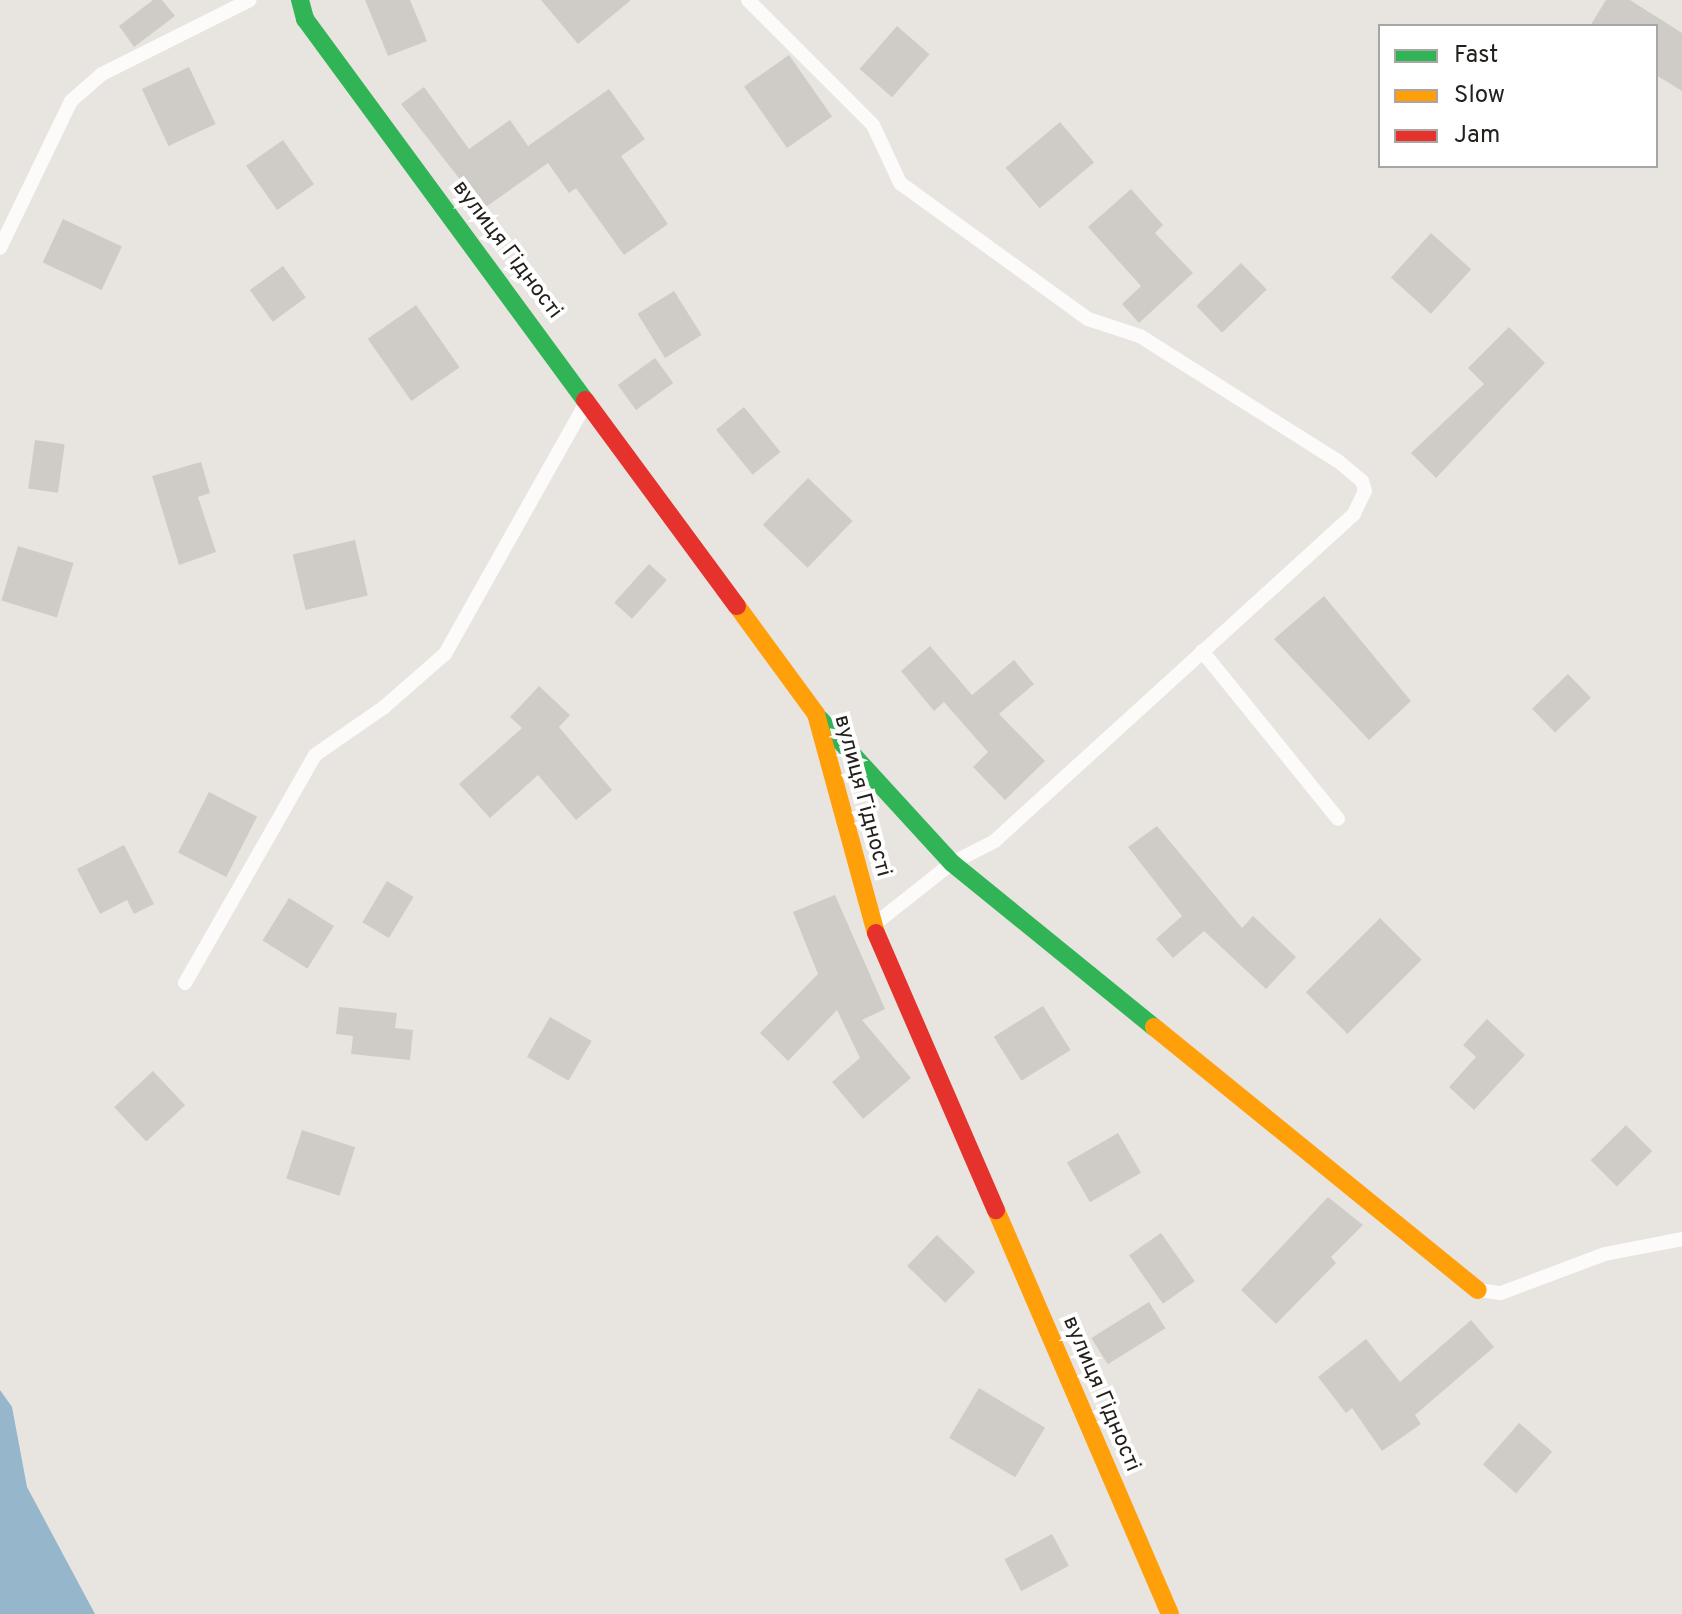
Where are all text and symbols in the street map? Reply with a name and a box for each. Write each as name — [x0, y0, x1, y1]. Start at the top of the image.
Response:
legend — [1378, 24, 1658, 168]
text: Fast — [1454, 41, 1498, 71]
text: Slow — [1454, 81, 1505, 111]
text: Jam — [1454, 121, 1500, 151]
street label: вулиця Гідності — [446, 176, 568, 324]
street label: вулиця Гідності — [828, 712, 896, 880]
street label: вулиця Гідності — [1056, 1312, 1146, 1476]

